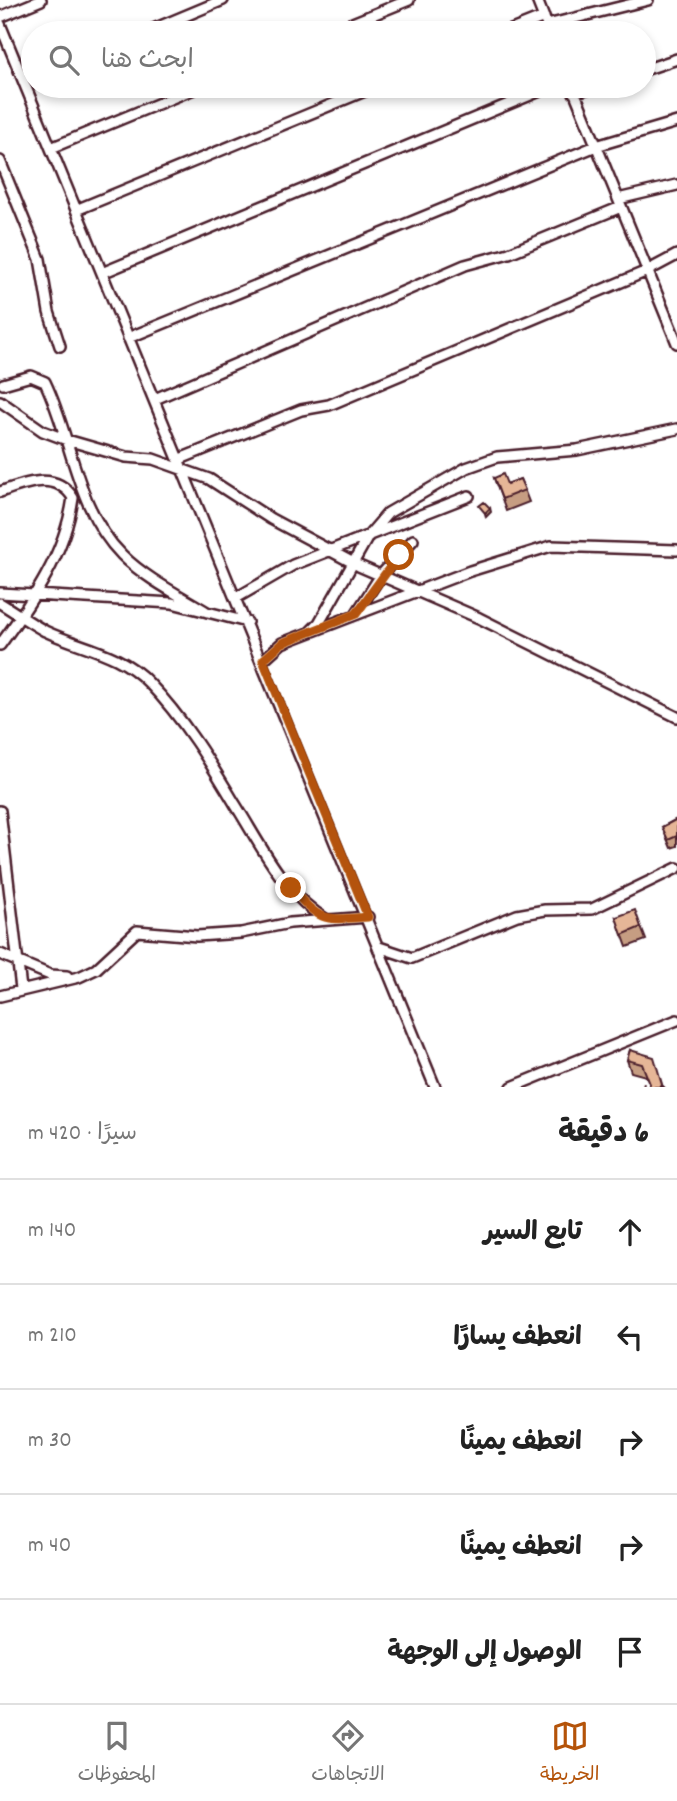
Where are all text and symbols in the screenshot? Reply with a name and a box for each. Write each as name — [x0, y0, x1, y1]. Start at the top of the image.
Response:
search box — [21, 21, 656, 98]
icon: search — [45, 41, 83, 79]
text: ابحث هنا — [101, 43, 194, 80]
route start — [383, 539, 414, 570]
route end — [275, 872, 306, 903]
text: 6 دقيقة — [558, 1114, 649, 1157]
text: سيرًا · 420 m — [28, 1118, 137, 1151]
icon: ahead — [611, 1213, 649, 1251]
text: 140 m — [28, 1215, 76, 1248]
text: تابع السير — [483, 1215, 582, 1252]
icon: left — [611, 1318, 649, 1356]
text: 210 m — [28, 1320, 77, 1353]
text: انعطف يسارًا — [453, 1320, 582, 1357]
icon: right — [611, 1423, 649, 1461]
text: 30 m — [28, 1425, 72, 1458]
text: انعطف يمينًا — [460, 1425, 582, 1462]
icon: right — [611, 1528, 649, 1566]
text: 40 m — [28, 1530, 71, 1563]
text: انعطف يمينًا — [460, 1530, 582, 1567]
icon: arrive — [611, 1633, 649, 1671]
text: الوصول إلى الوجهة — [387, 1635, 582, 1672]
tab: المحفوظات — [78, 1717, 156, 1790]
tab: الاتجاهات — [311, 1717, 385, 1790]
tab: الخريطة — [540, 1717, 599, 1790]

